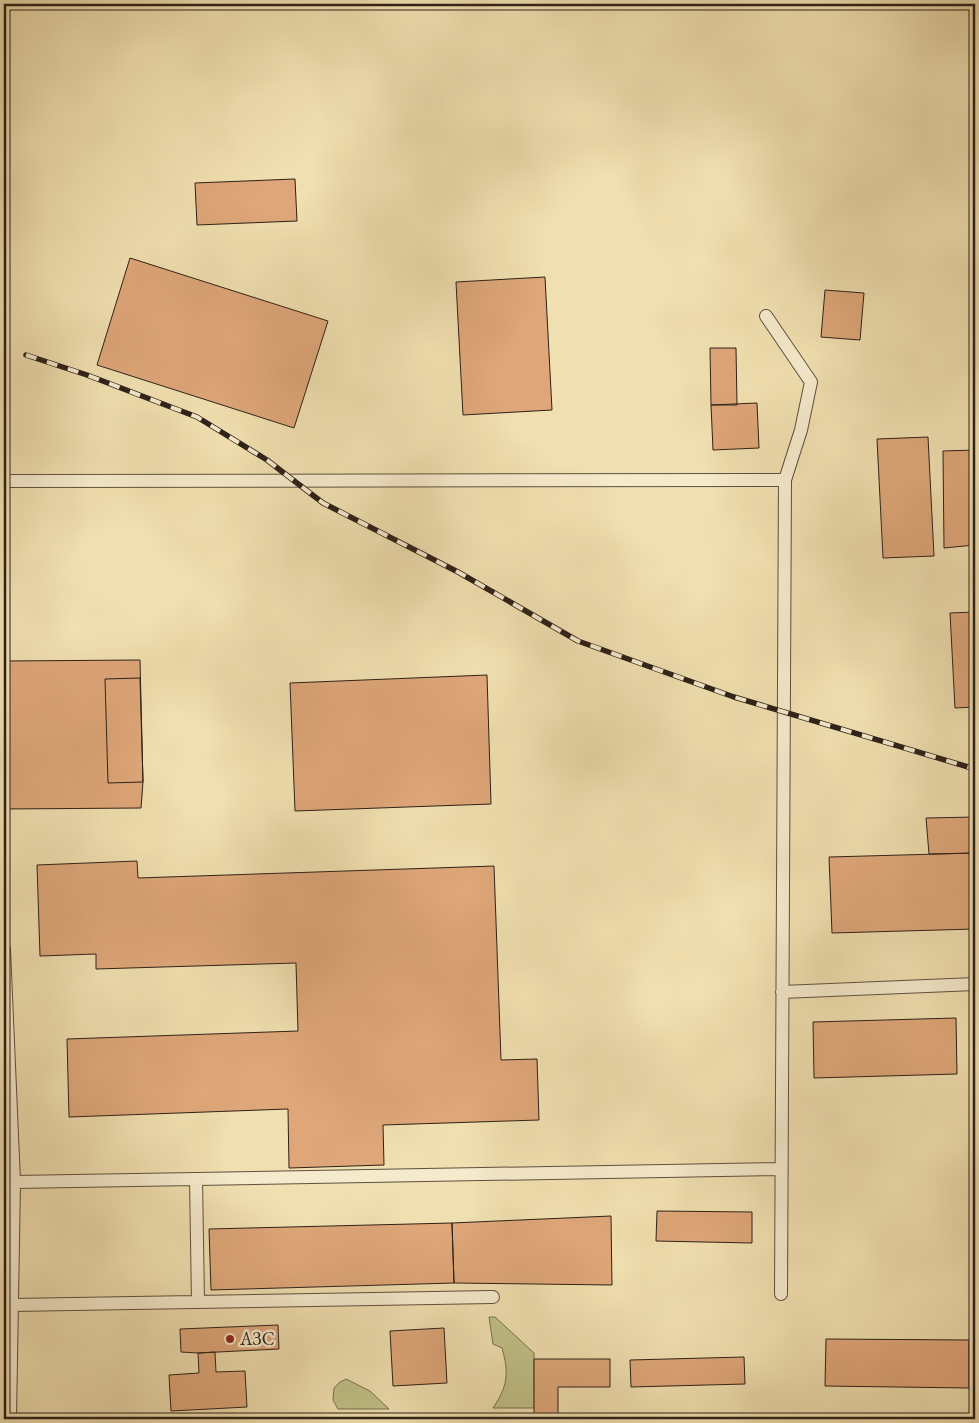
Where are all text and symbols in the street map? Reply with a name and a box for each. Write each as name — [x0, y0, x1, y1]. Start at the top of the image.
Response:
place label: АЗС — [239, 1327, 274, 1350]
marker: АЗС — [224, 1333, 236, 1345]

